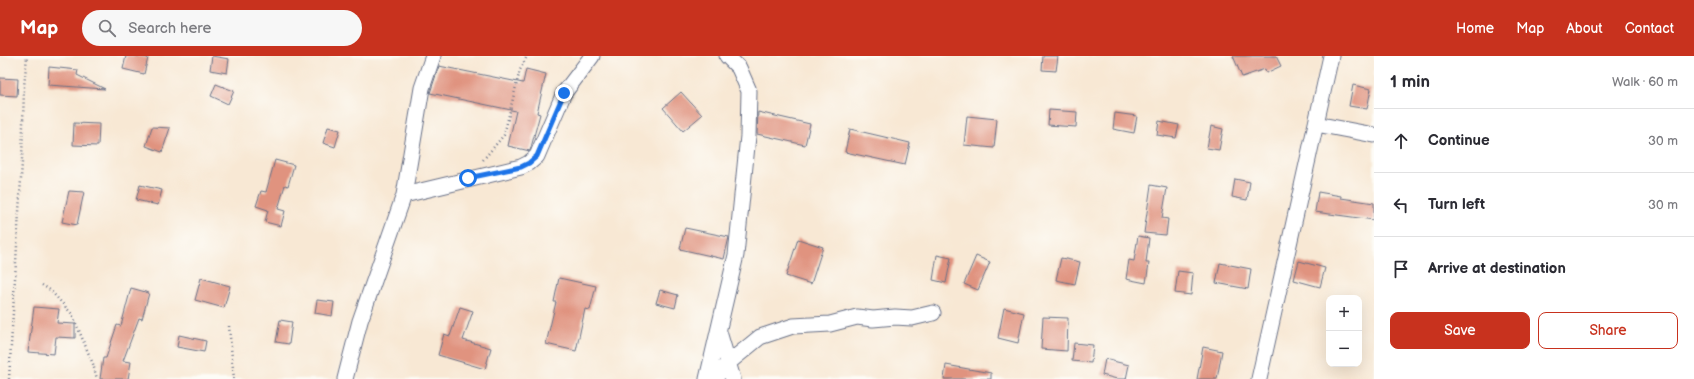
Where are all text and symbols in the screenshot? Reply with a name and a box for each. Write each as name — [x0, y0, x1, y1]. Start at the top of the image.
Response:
search box — [82, 10, 362, 46]
text: Map — [20, 17, 58, 40]
icon: search — [96, 17, 118, 39]
text: Search here — [128, 19, 211, 38]
text: Home — [1456, 20, 1494, 37]
text: Map — [1516, 20, 1544, 37]
text: About — [1566, 20, 1603, 37]
text: Contact — [1625, 20, 1674, 37]
text: 1 min — [1390, 72, 1430, 92]
text: Walk · 60 m — [1612, 74, 1678, 90]
route end — [555, 84, 573, 102]
icon: ahead — [1390, 130, 1412, 152]
text: Continue — [1428, 131, 1490, 150]
text: 30 m — [1648, 133, 1678, 149]
route start — [459, 169, 477, 187]
icon: left — [1390, 194, 1412, 216]
text: Turn left — [1428, 195, 1485, 214]
text: 30 m — [1648, 197, 1678, 213]
icon: arrive — [1390, 258, 1412, 280]
text: Arrive at destination — [1428, 259, 1566, 278]
map controls — [1326, 295, 1362, 367]
button: + — [1326, 295, 1362, 331]
button: Save — [1390, 312, 1530, 349]
button: Share — [1538, 312, 1678, 349]
button: − — [1326, 331, 1362, 367]

